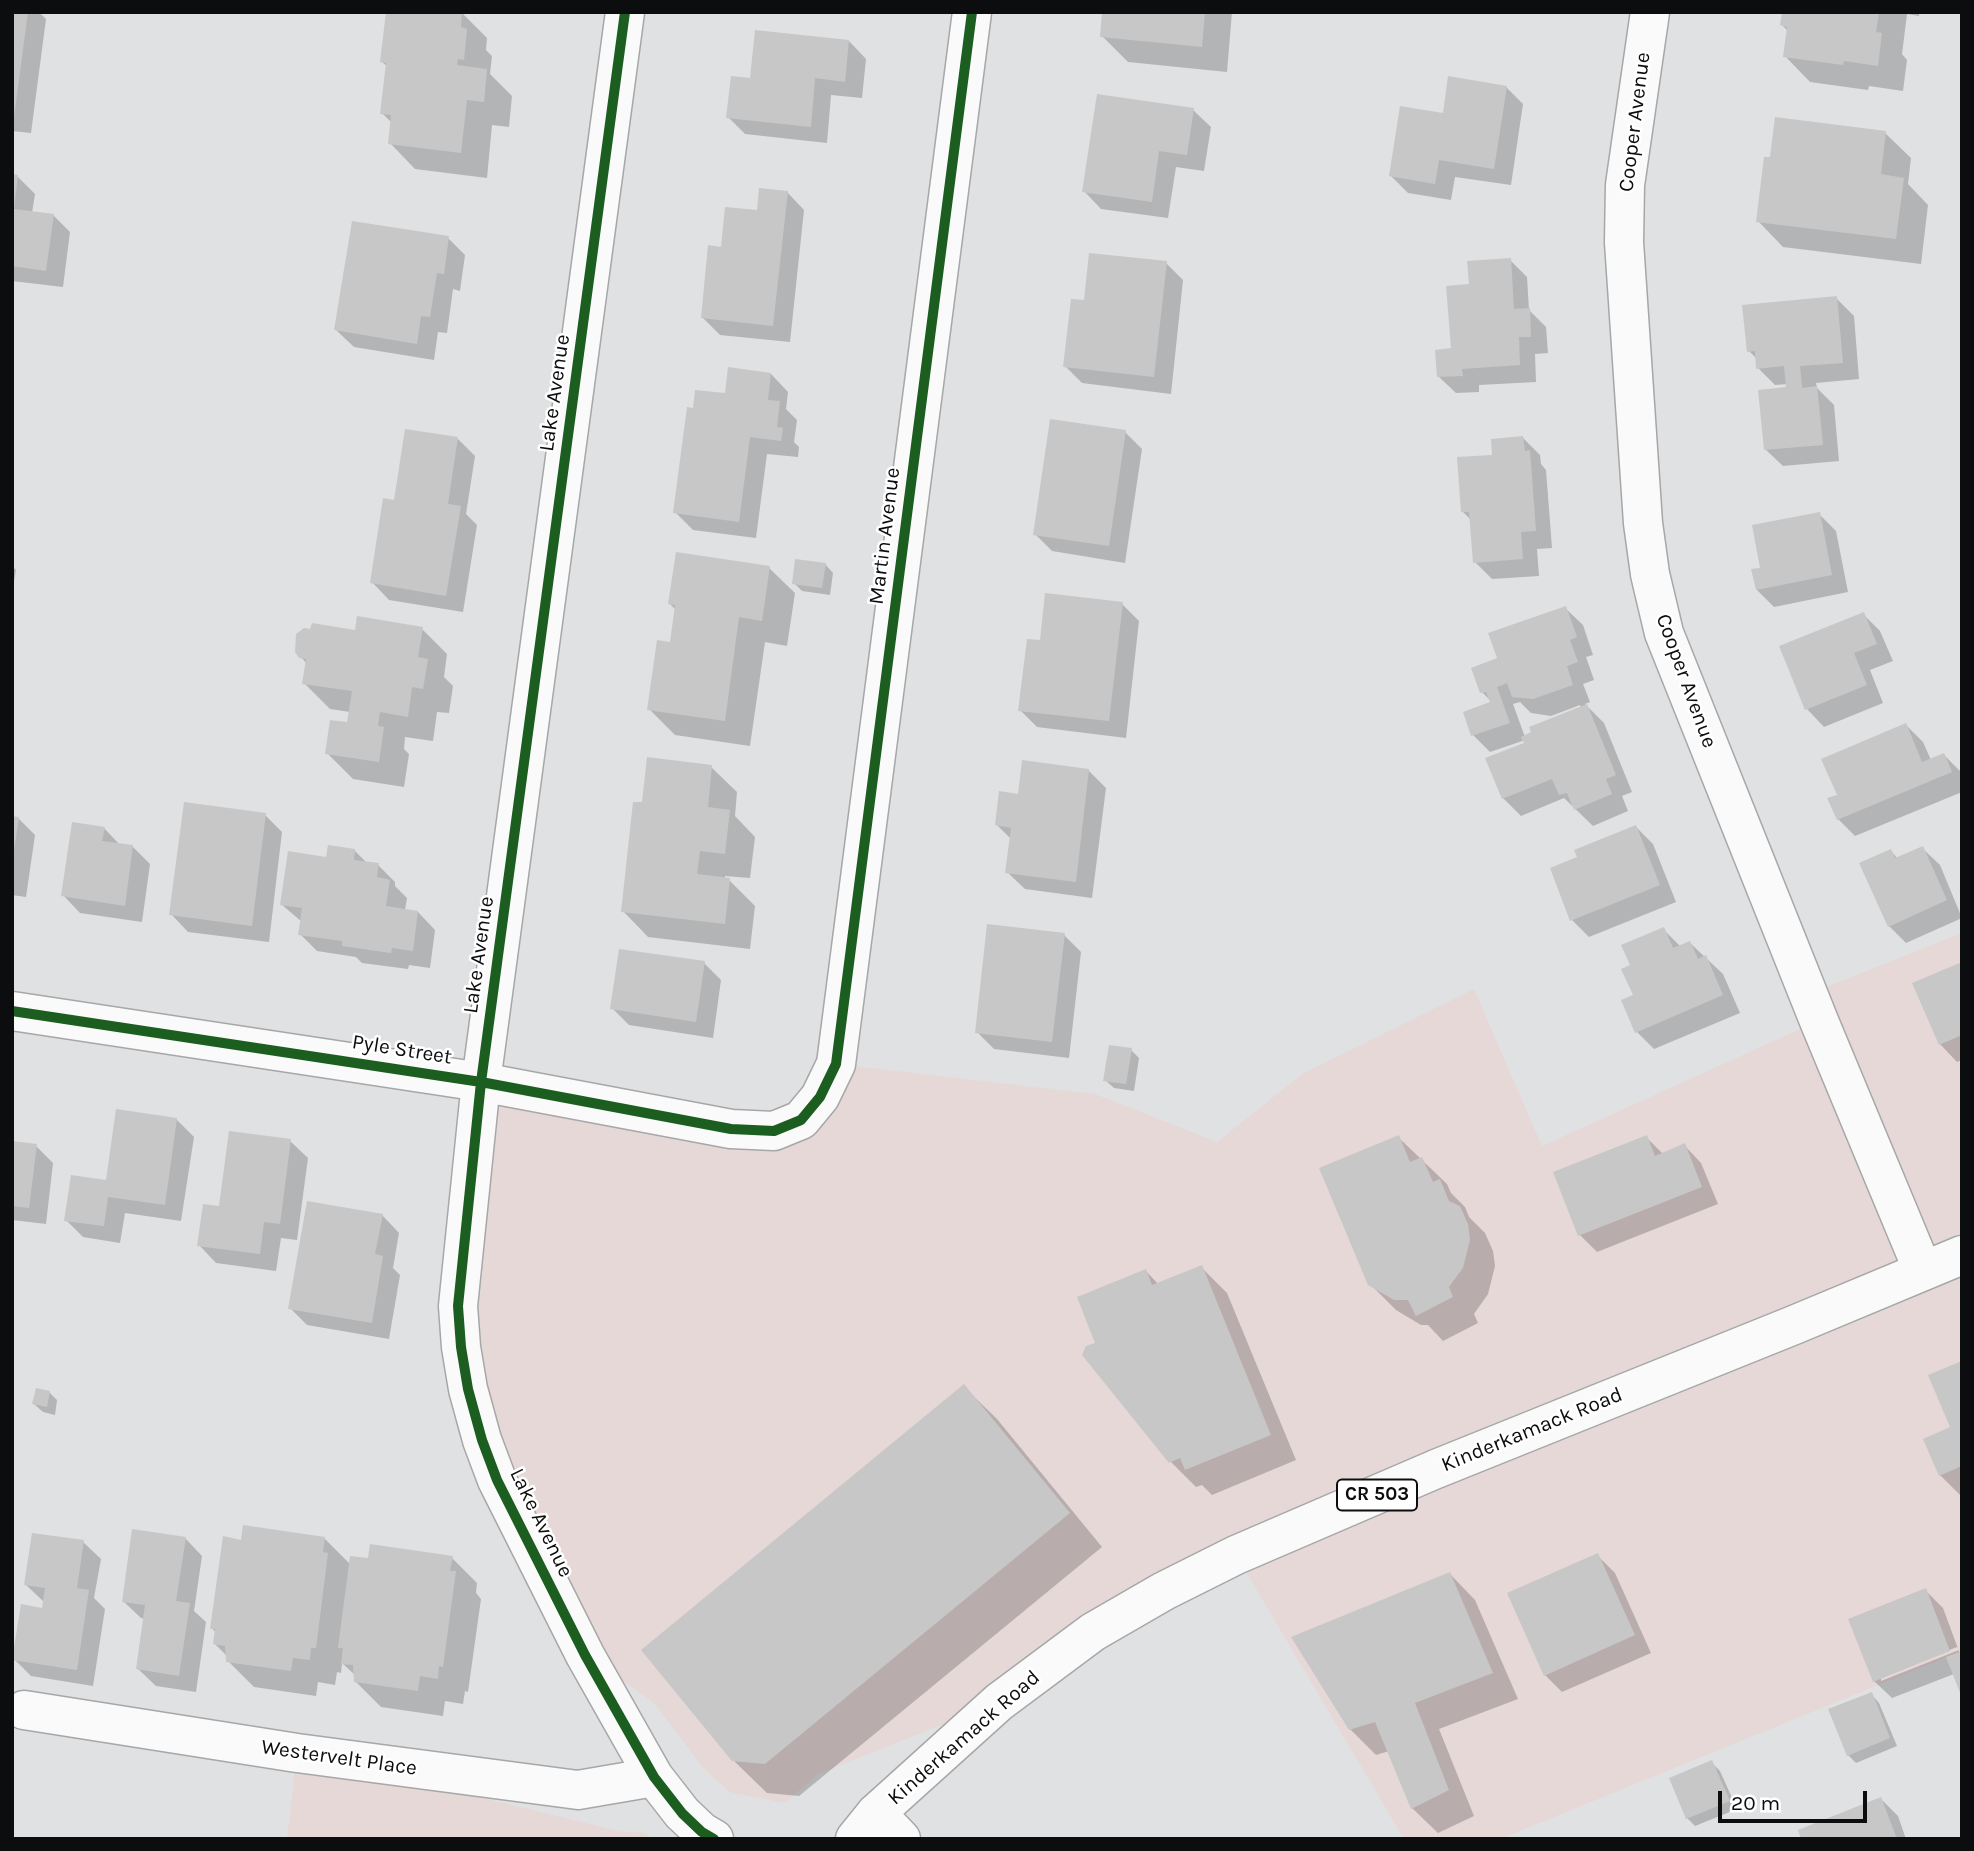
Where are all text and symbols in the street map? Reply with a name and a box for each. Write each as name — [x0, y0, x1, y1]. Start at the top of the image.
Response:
street label: Cooper Avenue — [1614, 51, 1656, 193]
street label: Lake Avenue — [534, 333, 576, 453]
street label: Martin Avenue — [864, 466, 906, 606]
street label: Cooper Avenue — [1650, 611, 1722, 751]
street label: Lake Avenue — [458, 895, 500, 1015]
street label: Pyle Street — [350, 1030, 454, 1070]
street label: Kinderkamack Road — [1438, 1382, 1626, 1478]
street label: Lake Avenue — [504, 1464, 578, 1582]
road number: CR 503 — [1337, 1480, 1417, 1511]
street label: Kinderkamack Road — [883, 1665, 1045, 1811]
street label: Westervelt Place — [260, 1735, 418, 1781]
scale bar — [1722, 1778, 1871, 1822]
text: 20 m — [1731, 1791, 1780, 1815]

